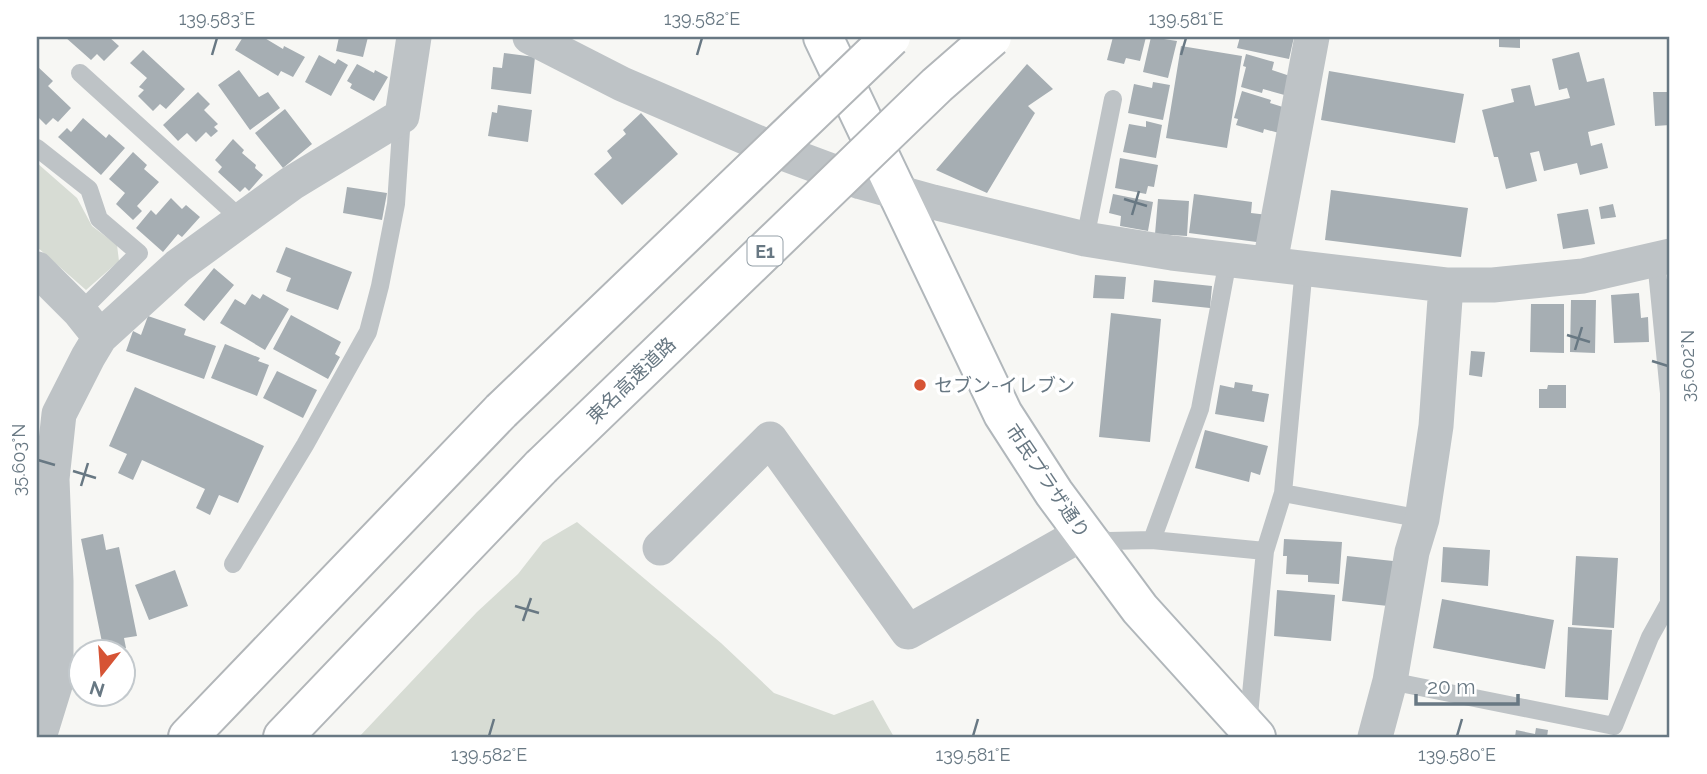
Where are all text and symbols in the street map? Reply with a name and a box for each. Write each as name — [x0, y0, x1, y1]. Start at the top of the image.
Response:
text: 139.583°E — [179, 8, 255, 29]
text: 139.582°E — [664, 8, 740, 29]
text: 139.581°E — [1149, 8, 1223, 29]
road number: E1 — [748, 236, 782, 265]
text: 35.602°N — [1677, 330, 1698, 402]
street label: 東名高速道路 — [582, 332, 680, 428]
place label: セブン-イレブン — [934, 374, 1075, 396]
marker: セブン-イレブン — [912, 377, 928, 393]
street label: 市民プラザ通り — [1002, 420, 1094, 542]
text: 35.603°N — [8, 424, 29, 496]
north arrow — [66, 638, 136, 708]
scale bar — [1416, 662, 1518, 706]
text: 20 m — [1427, 674, 1475, 699]
text: N — [87, 677, 107, 702]
text: 139.582°E — [451, 744, 527, 765]
text: 139.581°E — [936, 744, 1010, 765]
text: 139.580°E — [1418, 744, 1496, 765]

